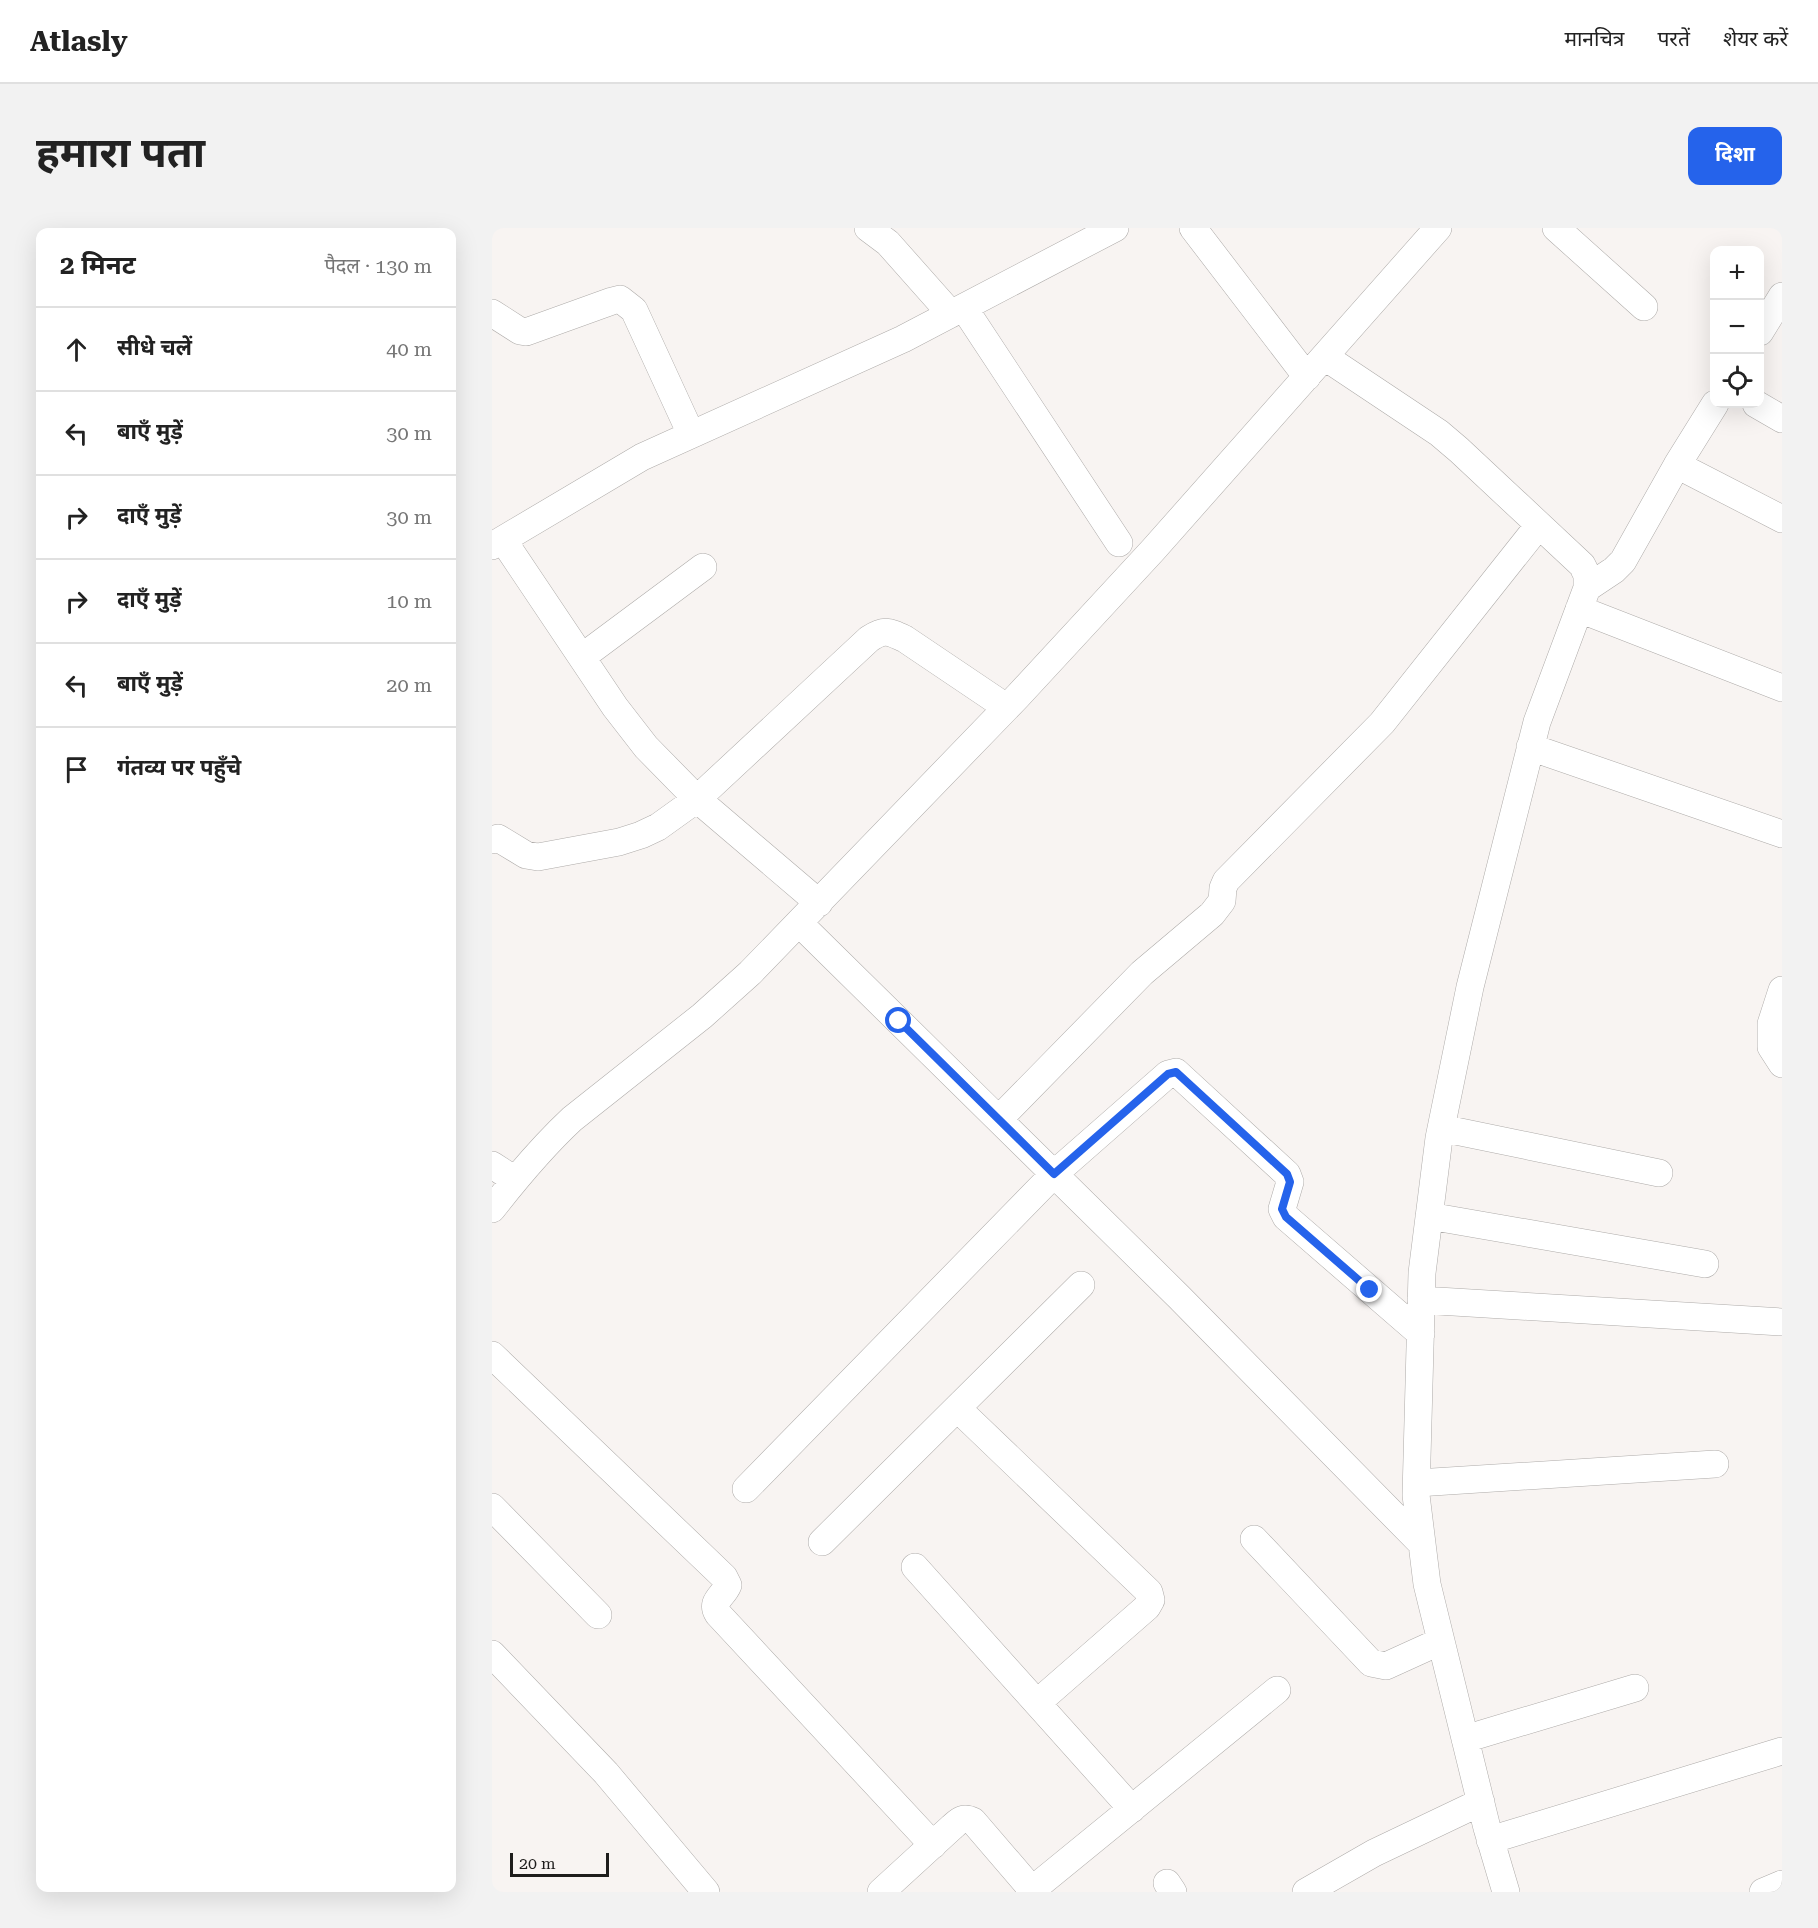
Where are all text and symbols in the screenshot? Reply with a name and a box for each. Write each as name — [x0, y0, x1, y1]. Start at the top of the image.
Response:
text: Atlasly — [30, 25, 128, 58]
text: मानचित्र — [1564, 27, 1624, 51]
text: परतें — [1657, 27, 1690, 51]
text: शेयर करें — [1723, 27, 1788, 51]
button: दिशा — [1688, 127, 1782, 185]
text: हमारा पता — [36, 128, 205, 177]
map controls — [1710, 246, 1764, 408]
button: + — [1710, 246, 1764, 300]
text: 2 मिनट — [60, 250, 136, 280]
text: पैदल · 130 m — [324, 254, 432, 278]
button: − — [1710, 300, 1764, 354]
icon: ahead — [60, 333, 93, 366]
text: सीधे चलें — [117, 335, 192, 360]
text: 40 m — [386, 337, 432, 361]
button: locate — [1710, 354, 1764, 408]
icon: left — [60, 417, 93, 450]
text: बाएँ मुड़ें — [117, 419, 183, 444]
text: 30 m — [386, 421, 432, 445]
icon: right — [60, 501, 93, 534]
text: दाएँ मुड़ें — [117, 503, 182, 528]
text: 30 m — [386, 505, 432, 529]
icon: right — [60, 585, 93, 618]
text: दाएँ मुड़ें — [117, 587, 182, 612]
text: 10 m — [386, 589, 432, 613]
icon: left — [60, 669, 93, 702]
text: बाएँ मुड़ें — [117, 671, 183, 696]
text: 20 m — [386, 673, 432, 697]
icon: arrive — [60, 753, 93, 786]
text: गंतव्य पर पहुँचे — [117, 755, 241, 780]
route start — [885, 1007, 911, 1033]
route end — [1356, 1276, 1382, 1302]
scale bar — [510, 1850, 609, 1878]
text: 20 m — [519, 1854, 556, 1873]

